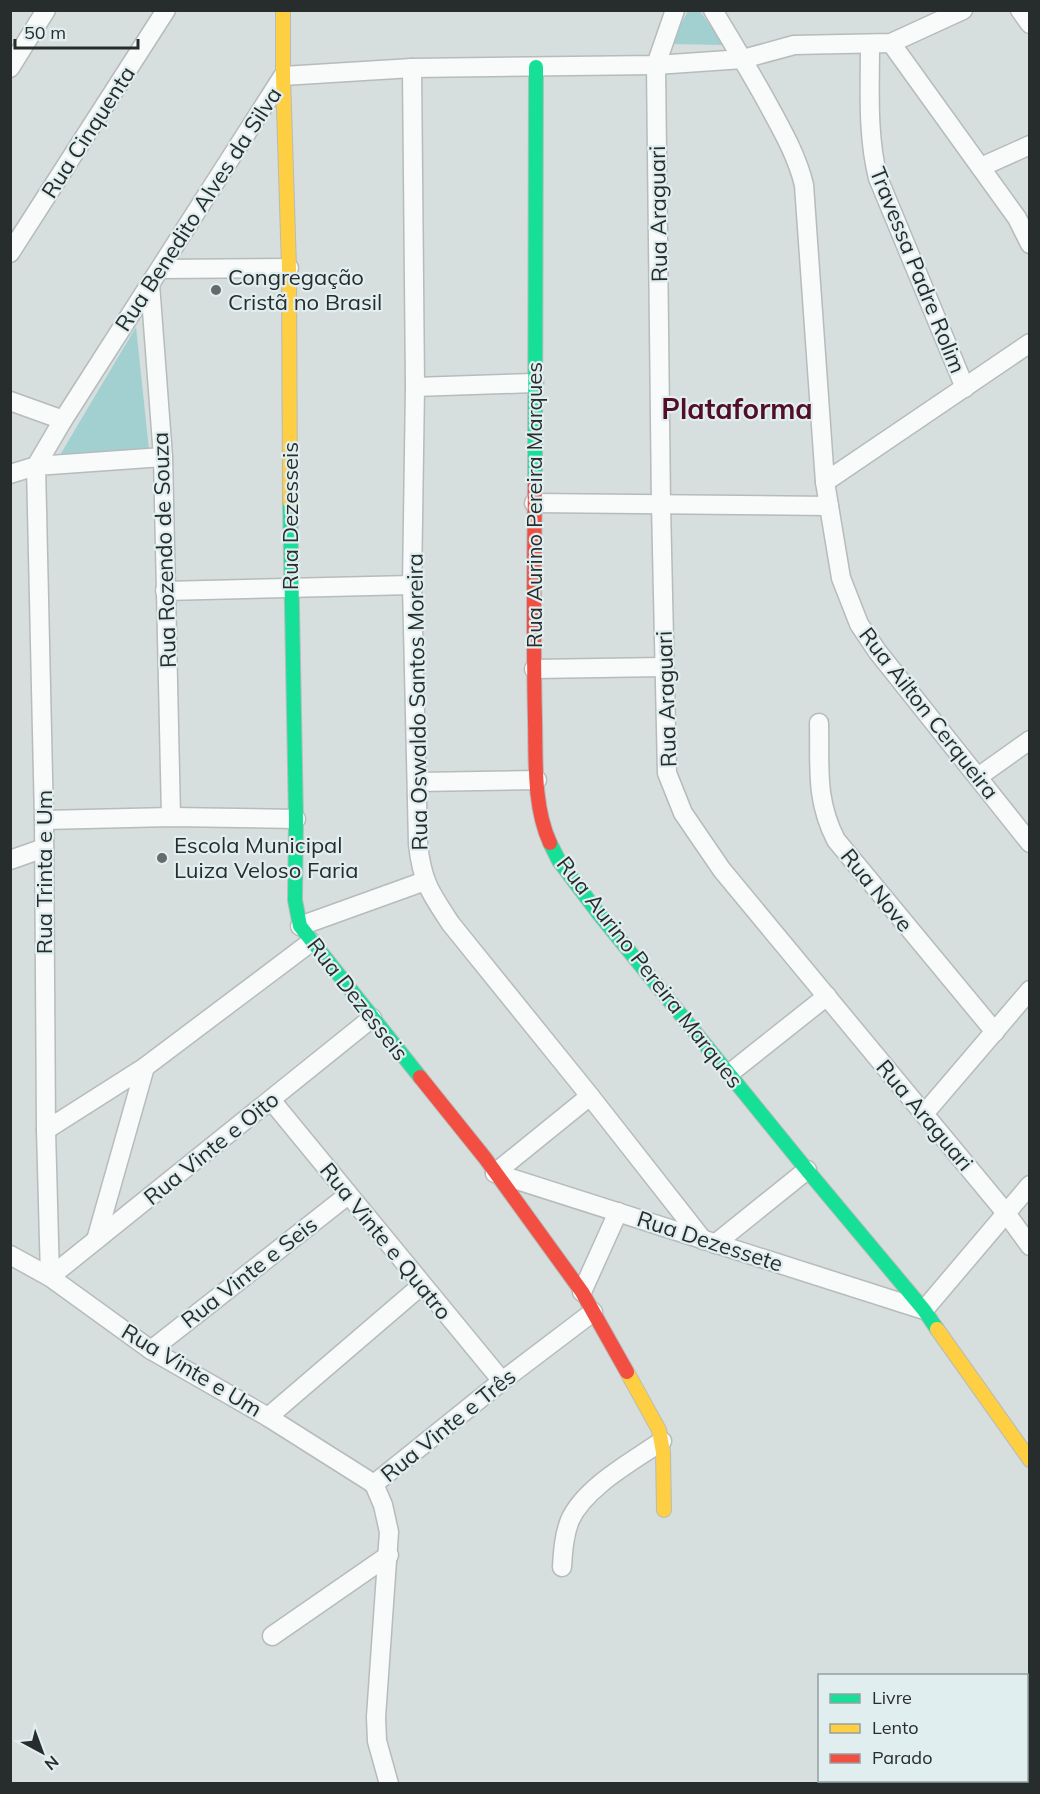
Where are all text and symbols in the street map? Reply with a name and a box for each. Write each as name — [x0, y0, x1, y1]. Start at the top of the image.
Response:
scale bar — [15, 12, 138, 50]
text: 50 m — [24, 21, 66, 44]
street label: Rua Cinquenta — [35, 61, 141, 203]
street label: Rua Benedito Alves da Silva — [109, 82, 287, 336]
street label: Rua Araguari — [643, 146, 673, 282]
street label: Travessa Padre Rolim — [864, 163, 972, 377]
place label: Congregação Cristã no Brasil — [228, 263, 382, 316]
marker: Congregação Cristã no Brasil — [209, 283, 223, 297]
street label: Rua Aurino Pereira Marques — [520, 362, 548, 648]
district label: Plataforma — [661, 391, 813, 426]
street label: Rua Rozendo de Souza — [146, 431, 182, 669]
street label: Rua Dezesseis — [276, 442, 304, 590]
street label: Rua Oswaldo Santos Moreira — [400, 553, 434, 851]
street label: Rua Ailton Cerqueira — [853, 621, 1005, 805]
street label: Rua Araguari — [650, 630, 682, 768]
street label: Rua Trinta e Um — [30, 790, 58, 954]
place label: Escola Municipal Luiza Veloso Faria — [174, 831, 359, 884]
street label: Rua Nove — [835, 843, 919, 937]
street label: Rua Aurino Pereira Marques — [551, 850, 749, 1094]
marker: Escola Municipal Luiza Veloso Faria — [155, 851, 169, 865]
street label: Rua Dezesseis — [301, 932, 415, 1066]
street label: Rua Araguari — [870, 1054, 980, 1176]
street label: Rua Vinte e Oito — [138, 1085, 284, 1211]
street label: Rua Vinte e Quatro — [314, 1157, 458, 1325]
street label: Rua Dezessete — [634, 1204, 786, 1278]
street label: Rua Vinte e Seis — [175, 1210, 323, 1334]
street label: Rua Vinte e Um — [117, 1317, 267, 1423]
street label: Rua Vinte e Três — [375, 1362, 521, 1488]
legend — [818, 1674, 1028, 1782]
text: Livre — [872, 1686, 912, 1709]
text: Lento — [872, 1716, 919, 1739]
north arrow — [12, 1722, 72, 1782]
text: Parado — [872, 1746, 932, 1769]
text: N — [41, 1752, 63, 1775]

